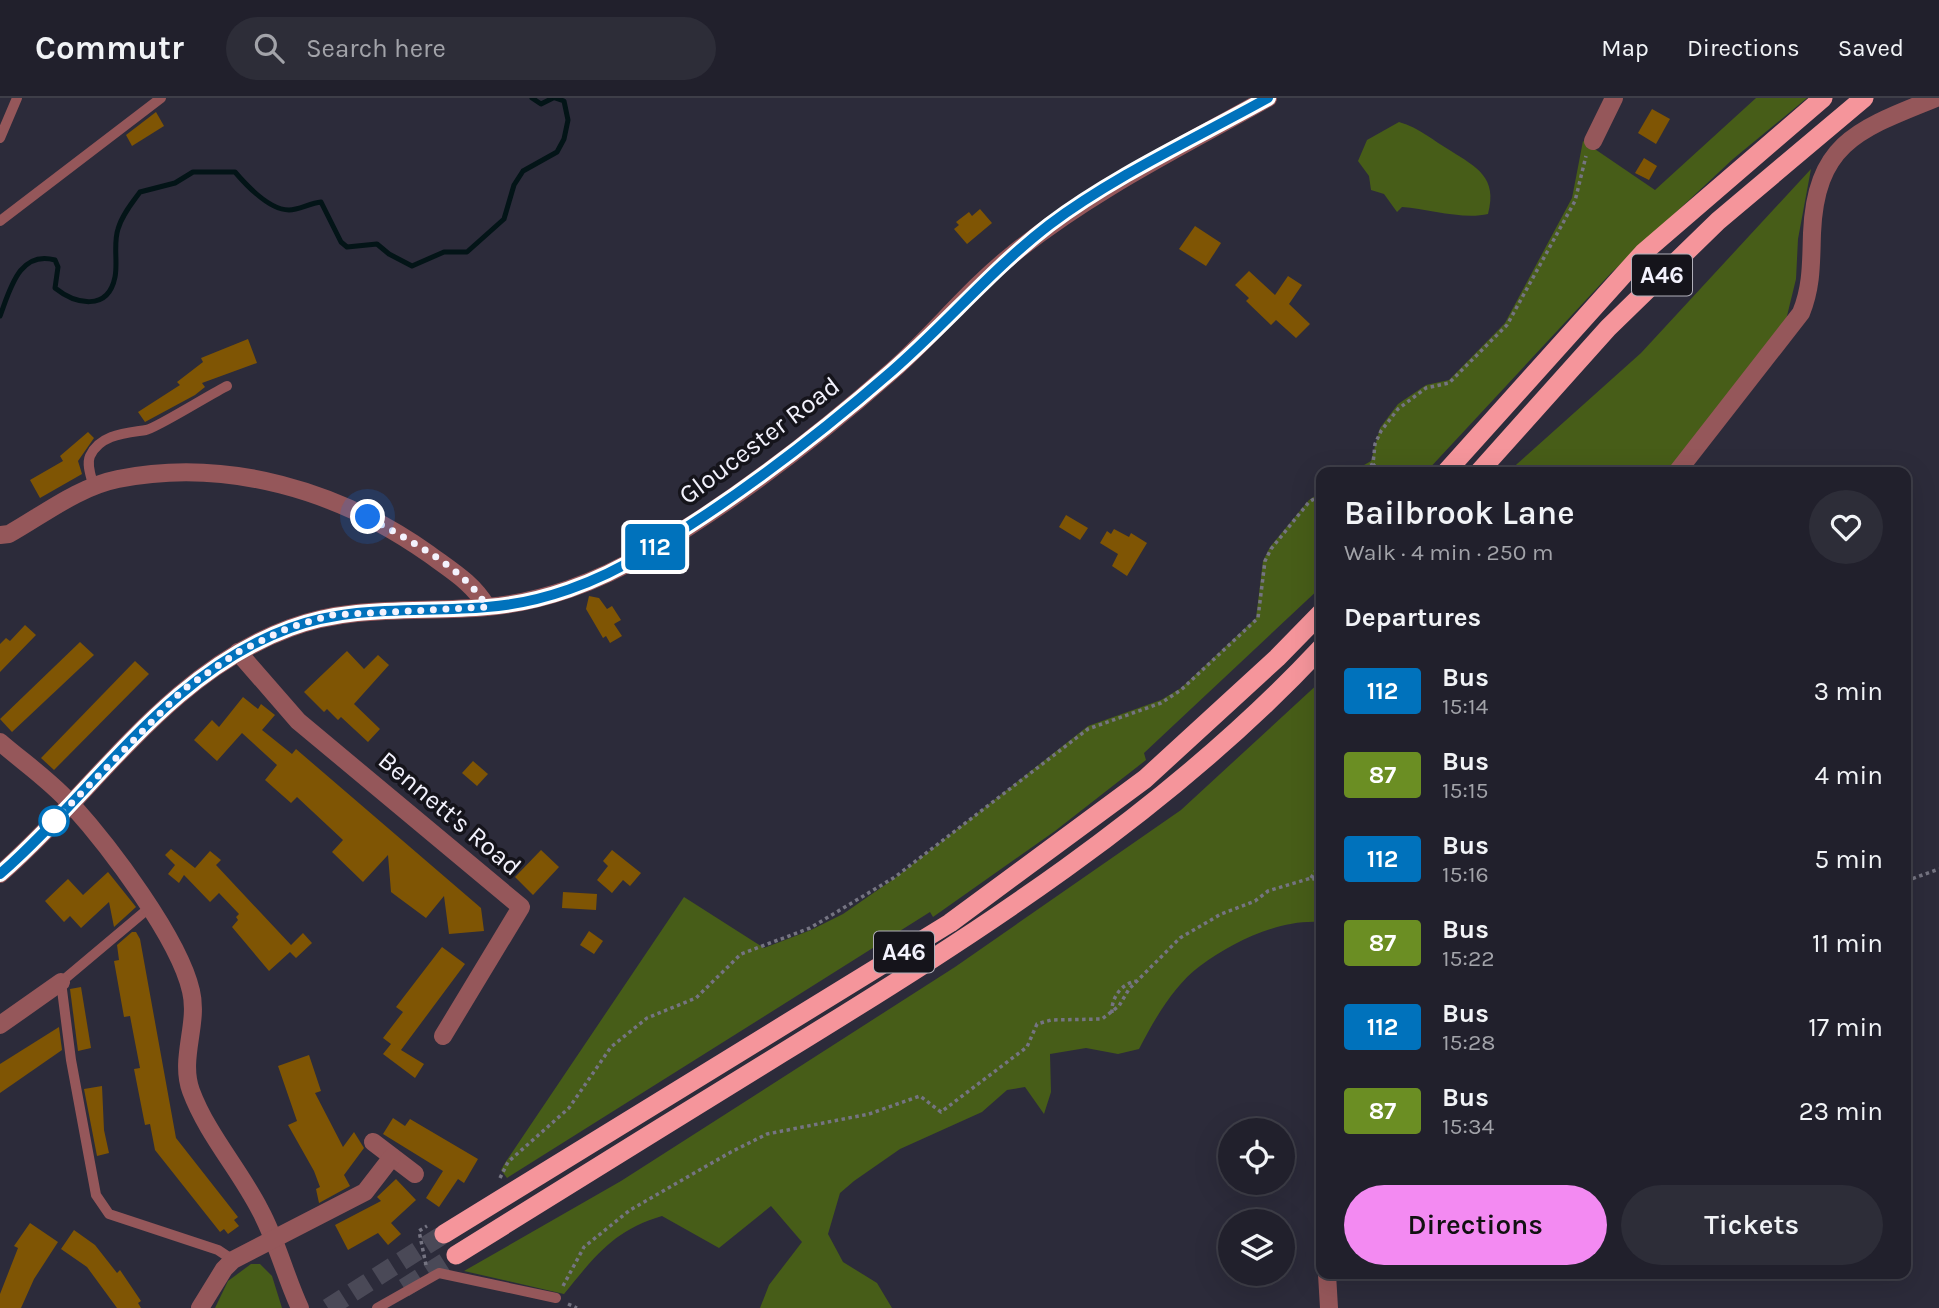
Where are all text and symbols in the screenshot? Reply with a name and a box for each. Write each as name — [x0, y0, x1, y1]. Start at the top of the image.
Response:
search box — [226, 17, 716, 80]
text: Commutr — [35, 29, 184, 67]
icon: search — [250, 29, 288, 67]
text: Search here — [306, 33, 446, 64]
text: Map — [1601, 34, 1649, 62]
text: Directions — [1687, 34, 1800, 62]
text: Saved — [1838, 34, 1904, 62]
road number: A46 — [1632, 254, 1692, 295]
street label: Gloucester Road — [673, 370, 846, 511]
button: heart — [1809, 490, 1883, 564]
text: Bailbrook Lane — [1344, 494, 1575, 532]
your location — [350, 499, 385, 534]
line badge: 112 — [615, 524, 695, 570]
text: 112 — [639, 533, 671, 561]
text: Walk · 4 min · 250 m — [1344, 539, 1553, 566]
text: Departures — [1344, 602, 1481, 633]
text: Bus — [1442, 662, 1489, 693]
text: 3 min — [1814, 676, 1883, 707]
text: 112 — [1367, 677, 1398, 705]
text: 15:14 — [1442, 693, 1488, 720]
street label: Bennett's Road — [372, 745, 527, 882]
text: Bus — [1442, 746, 1489, 777]
text: 4 min — [1815, 760, 1883, 791]
text: 87 — [1369, 761, 1396, 789]
text: 15:15 — [1442, 777, 1488, 804]
unlabelled marker — [39, 806, 69, 836]
text: Bus — [1442, 830, 1489, 861]
text: 5 min — [1814, 844, 1883, 875]
text: 112 — [1367, 845, 1398, 873]
text: 15:16 — [1442, 861, 1489, 888]
text: Bus — [1442, 914, 1489, 945]
text: 11 min — [1812, 928, 1883, 959]
text: 87 — [1369, 929, 1396, 957]
road number: A46 — [874, 932, 934, 972]
text: 15:22 — [1442, 945, 1495, 972]
text: Bus — [1442, 998, 1489, 1029]
text: 17 min — [1808, 1012, 1883, 1043]
text: 112 — [1367, 1013, 1398, 1041]
text: 15:28 — [1442, 1029, 1495, 1056]
text: Bus — [1442, 1082, 1489, 1113]
text: 23 min — [1799, 1096, 1883, 1127]
text: 87 — [1369, 1097, 1396, 1125]
text: 15:34 — [1442, 1113, 1494, 1140]
map controls — [1218, 1118, 1295, 1286]
button: locate — [1218, 1118, 1295, 1195]
button: Directions — [1344, 1185, 1607, 1265]
button: Tickets — [1621, 1185, 1883, 1265]
button: layers — [1218, 1209, 1295, 1286]

